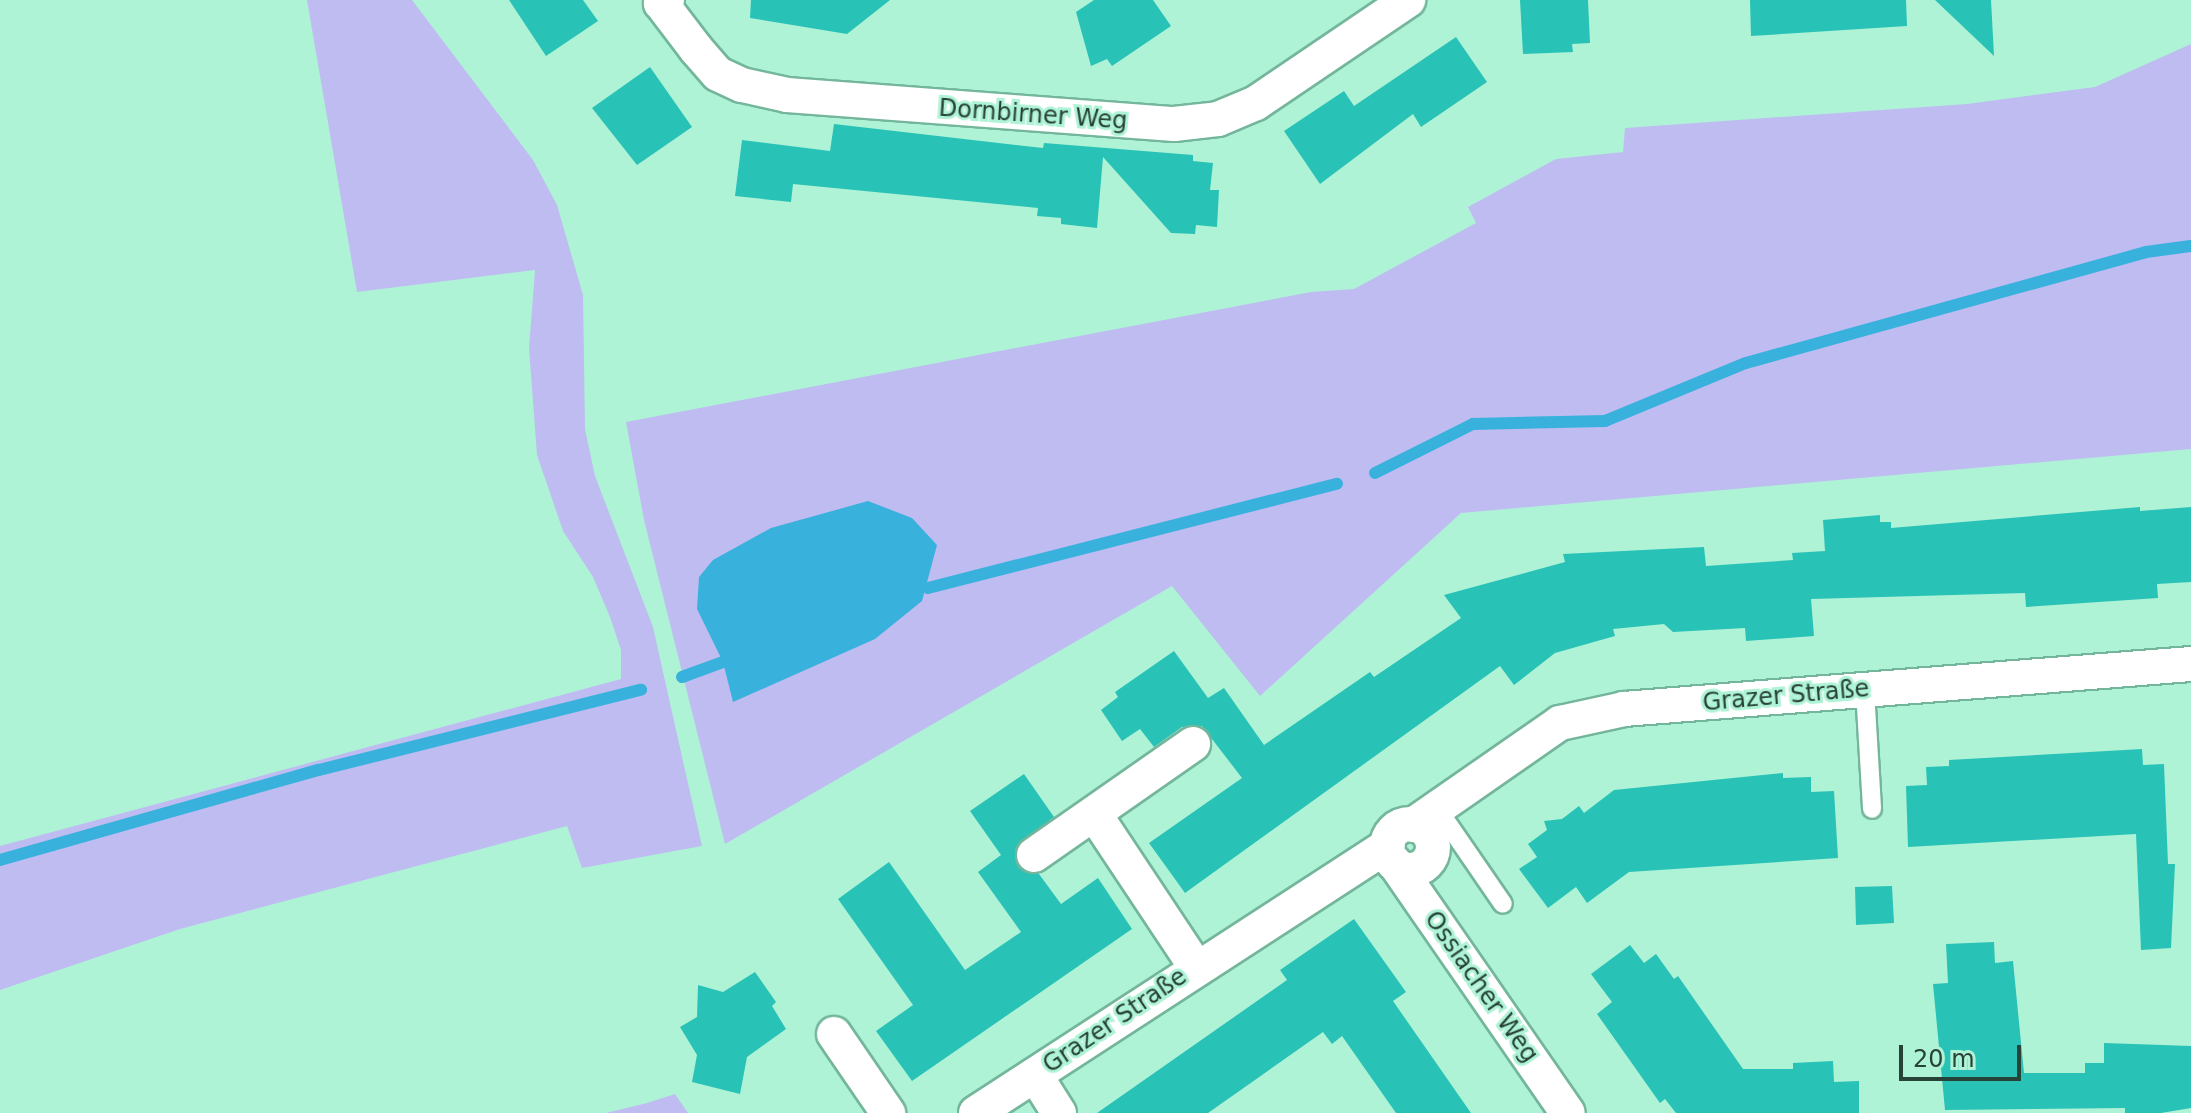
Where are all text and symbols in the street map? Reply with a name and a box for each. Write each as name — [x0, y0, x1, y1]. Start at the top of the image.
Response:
street label: Dornbirner Weg — [938, 94, 1128, 136]
street label: Grazer Straße — [1701, 674, 1871, 718]
street label: Ossiacher Weg — [1418, 906, 1544, 1068]
street label: Grazer Straße — [1038, 962, 1192, 1080]
scale bar — [1903, 1029, 2025, 1079]
text: 20 m — [1913, 1045, 1975, 1073]

